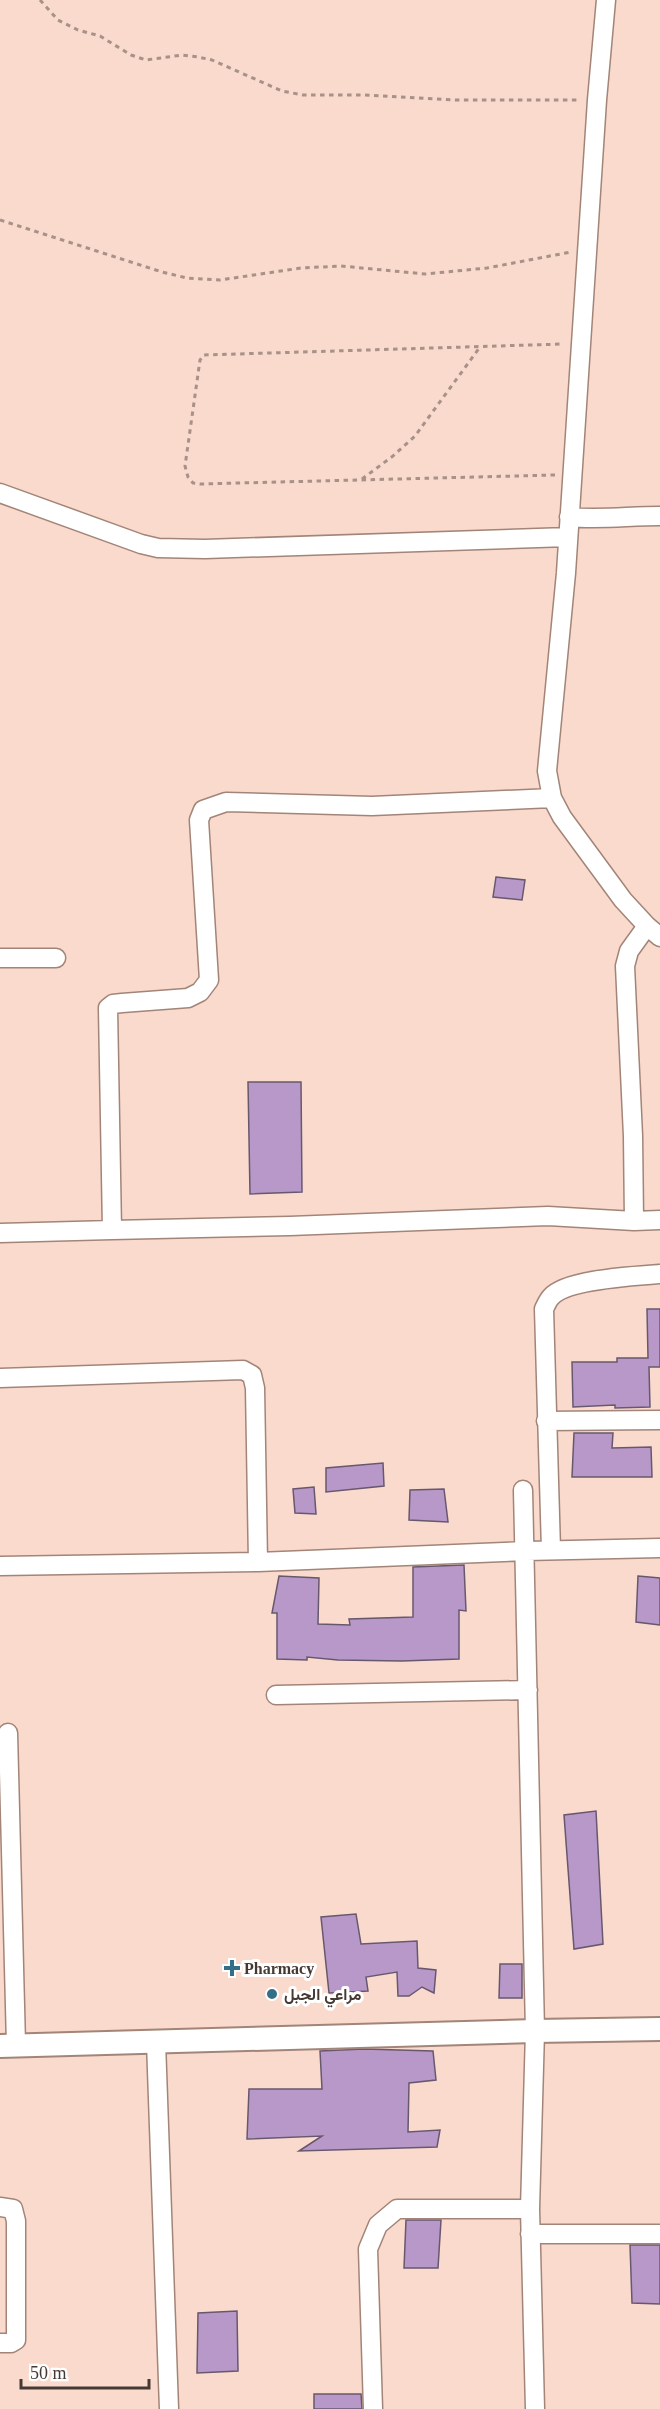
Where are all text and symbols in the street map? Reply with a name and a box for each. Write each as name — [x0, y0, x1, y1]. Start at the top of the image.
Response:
place label: Pharmacy — [244, 1960, 314, 1978]
marker: Pharmacy — [225, 1961, 239, 1975]
place label: مراعي الجبل — [284, 1986, 362, 2008]
marker: مراعي الجبل — [265, 1987, 279, 2001]
scale bar — [21, 2352, 148, 2390]
text: 50 m — [30, 2363, 67, 2383]

